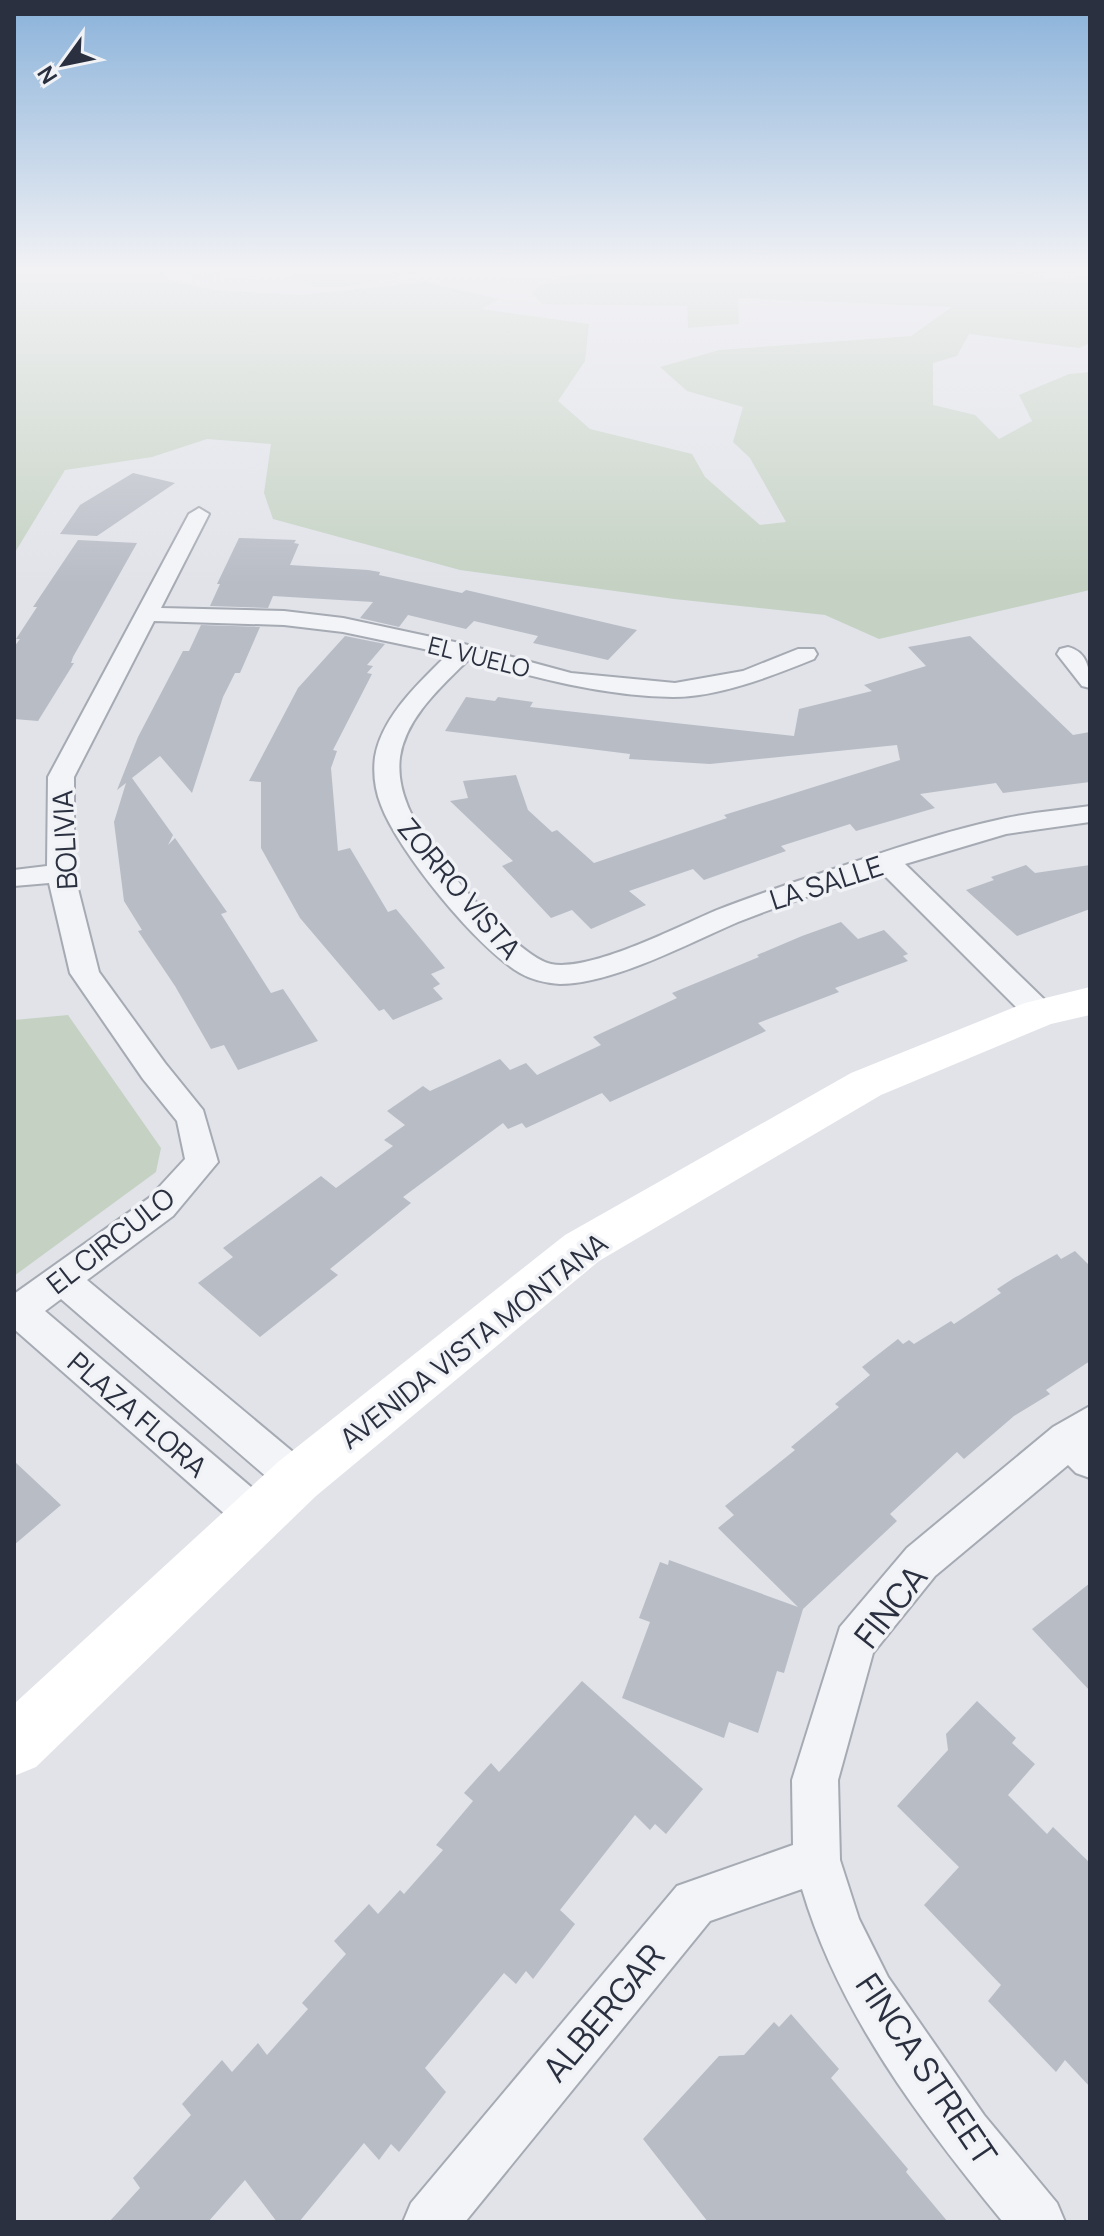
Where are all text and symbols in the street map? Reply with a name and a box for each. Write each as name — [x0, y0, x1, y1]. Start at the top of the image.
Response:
north arrow — [24, 24, 104, 104]
text: N — [30, 60, 64, 90]
street label: EL VUELO — [425, 627, 533, 685]
street label: BOLIVIA — [42, 789, 86, 891]
street label: ZORRO VISTA — [390, 809, 530, 967]
street label: LA SALLE — [764, 846, 888, 918]
street label: EL CIRCULO — [38, 1178, 182, 1302]
street label: AVENIDA VISTA MONTANA — [331, 1223, 615, 1457]
street label: PLAZA FLORA — [60, 1343, 216, 1485]
street label: FINCA — [843, 1555, 937, 1657]
street label: ALBERGAR — [532, 1933, 674, 2091]
street label: FINCA STREET — [846, 1964, 1008, 2174]

